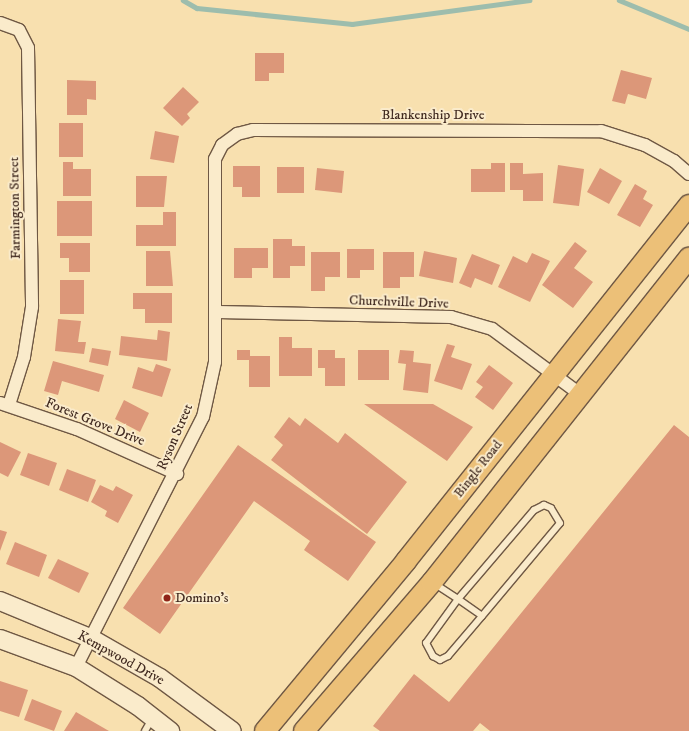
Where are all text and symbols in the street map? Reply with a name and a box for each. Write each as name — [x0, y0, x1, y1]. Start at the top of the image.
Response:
street label: Blankenship Drive — [381, 107, 485, 123]
street label: Farmington Street — [6, 157, 24, 259]
street label: Churchville Drive — [349, 292, 449, 312]
street label: Forest Grove Drive — [43, 394, 147, 450]
street label: Ryson Street — [153, 401, 197, 473]
street label: Bingle Road — [450, 437, 506, 501]
place label: Domino's — [175, 590, 229, 606]
marker: Domino's — [162, 593, 172, 603]
street label: Kempwood Drive — [75, 627, 167, 689]

